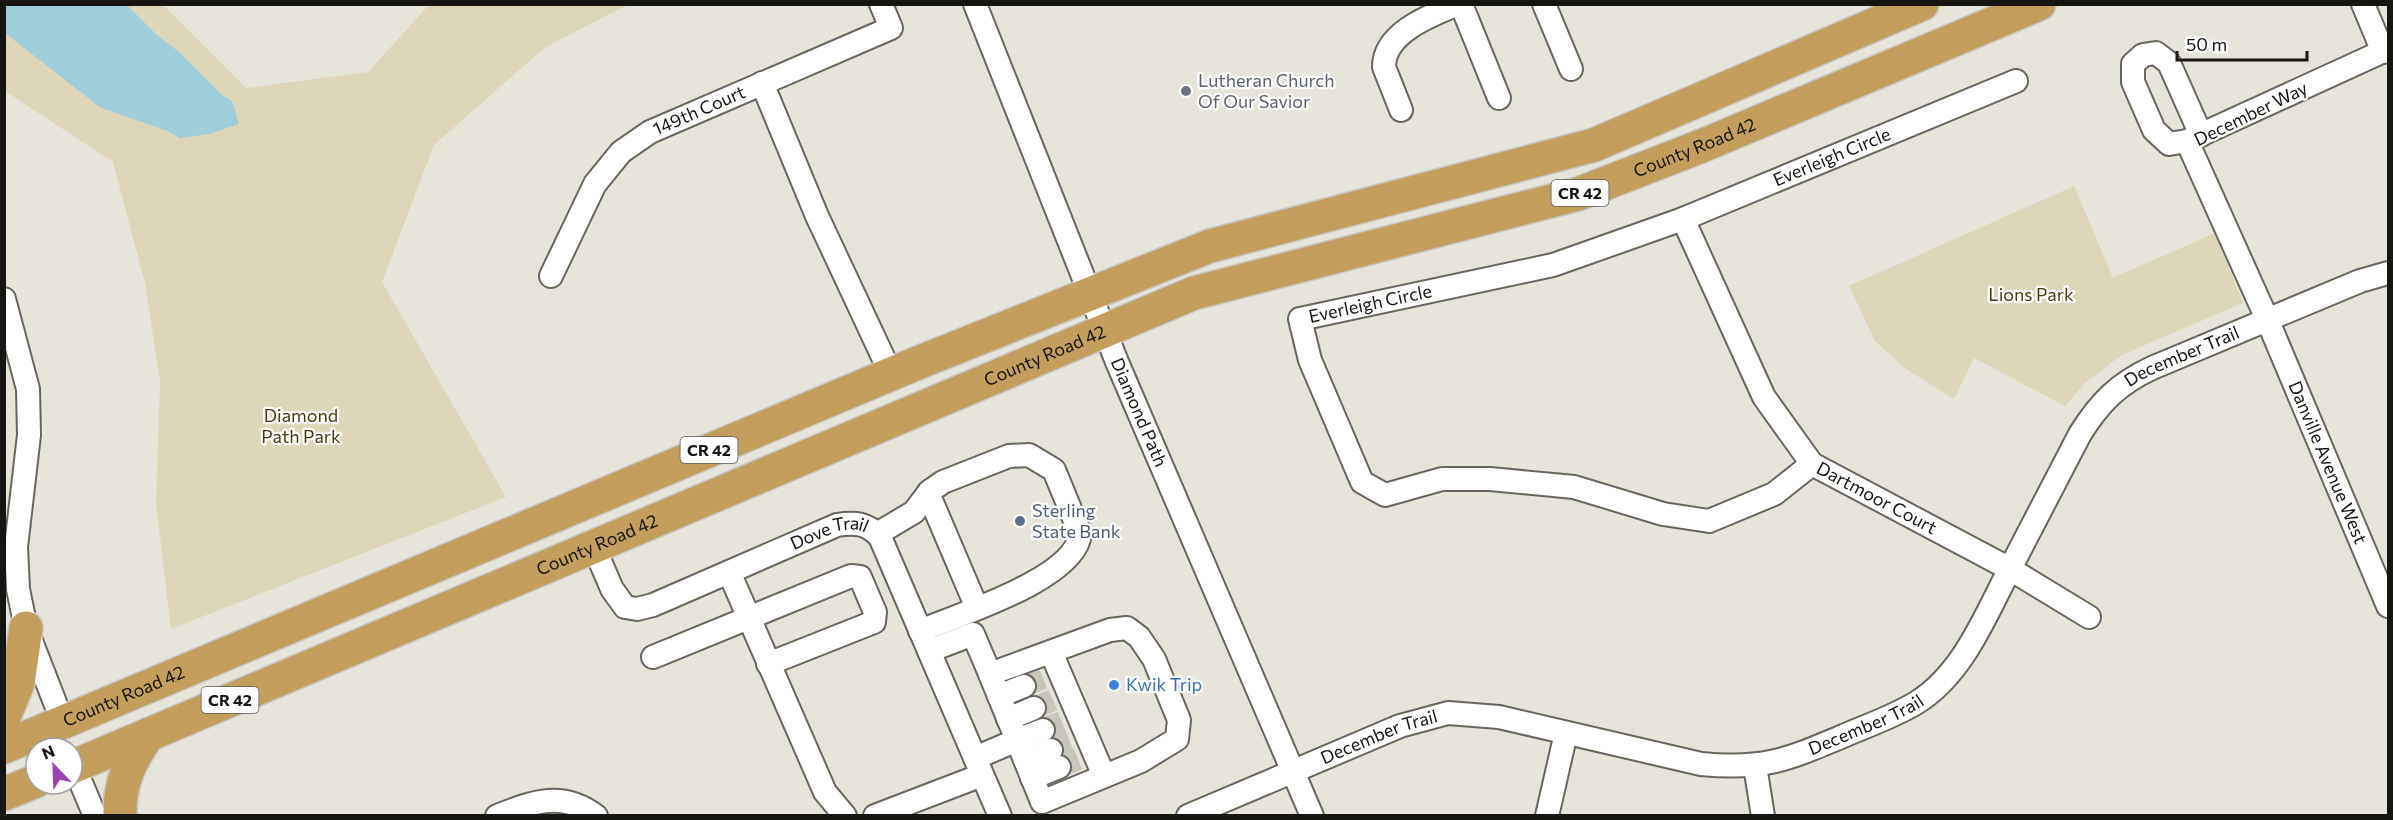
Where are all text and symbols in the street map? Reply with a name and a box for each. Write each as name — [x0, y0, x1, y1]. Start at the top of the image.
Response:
scale bar — [2177, 24, 2308, 62]
text: 50 m — [2186, 33, 2227, 55]
place label: Lutheran Church Of Our Savior — [1198, 69, 1335, 112]
street label: December Way — [2190, 76, 2311, 150]
street label: 149th Court — [649, 80, 748, 139]
marker: Lutheran Church Of Our Savior — [1179, 84, 1193, 98]
street label: County Road 42 — [1630, 113, 1759, 181]
street label: Everleigh Circle — [1770, 122, 1894, 190]
road number: CR 42 — [1552, 180, 1608, 206]
street label: Everleigh Circle — [1307, 279, 1434, 327]
park label: Lions Park — [1988, 283, 2074, 305]
street label: County Road 42 — [980, 320, 1108, 391]
street label: December Trail — [2120, 321, 2242, 391]
street label: Diamond Path — [1106, 354, 1173, 470]
street label: Danville Avenue West — [2284, 378, 2372, 547]
park label: Diamond Path Park — [261, 404, 341, 447]
road number: CR 42 — [680, 437, 738, 463]
street label: Dartmoor Court — [1813, 456, 1941, 538]
place label: Sterling State Bank — [1032, 499, 1121, 542]
street label: County Road 42 — [533, 509, 661, 580]
street label: Dove Trail — [787, 511, 873, 554]
marker: Sterling State Bank — [1013, 514, 1027, 528]
street label: County Road 42 — [59, 660, 188, 731]
place label: Kwik Trip — [1126, 673, 1202, 695]
marker: Kwik Trip — [1107, 678, 1121, 692]
road number: CR 42 — [202, 687, 258, 713]
street label: December Trail — [1805, 689, 1927, 759]
street label: December Trail — [1317, 704, 1440, 768]
north arrow — [24, 736, 84, 796]
text: N — [39, 741, 57, 763]

